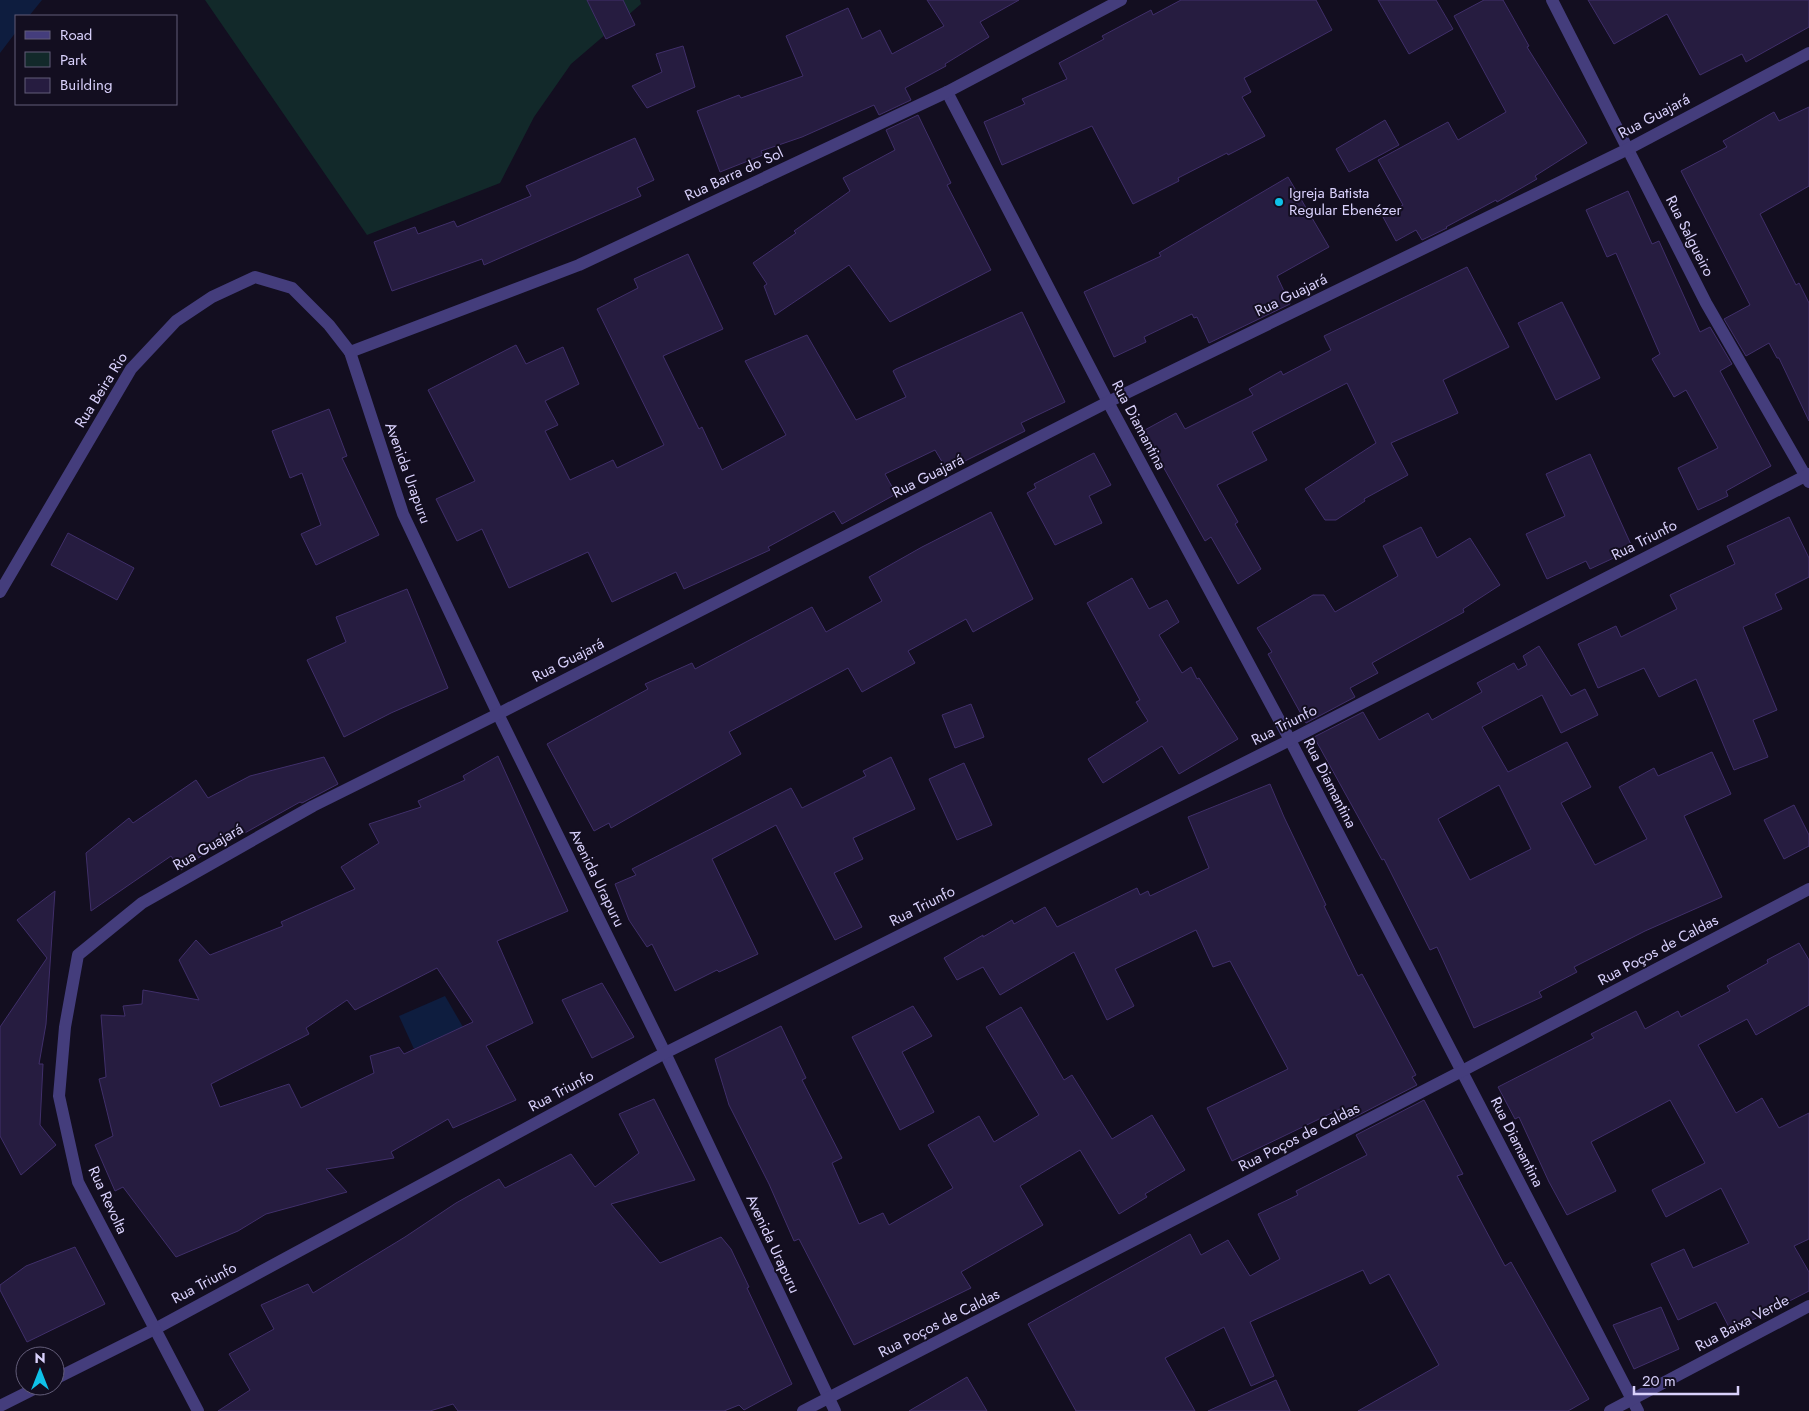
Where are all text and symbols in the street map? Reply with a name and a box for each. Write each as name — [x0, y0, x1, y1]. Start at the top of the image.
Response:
legend — [15, 15, 178, 105]
text: Road — [60, 24, 92, 46]
text: Park — [60, 49, 87, 71]
text: Building — [60, 74, 112, 96]
street label: Rua Guajará — [1614, 88, 1694, 144]
street label: Rua Barra do Sol — [681, 141, 787, 207]
place label: Igreja Batista Regular Ebenézer — [1289, 182, 1402, 221]
street label: Rua Salgueiro — [1660, 192, 1720, 280]
marker: Igreja Batista Regular Ebenézer — [1273, 196, 1285, 208]
street label: Rua Guajará — [1251, 268, 1331, 322]
street label: Rua Beira Rio — [69, 348, 133, 432]
street label: Rua Diamantina — [1106, 376, 1172, 474]
street label: Avenida Urapuru — [379, 419, 437, 527]
street label: Rua Guajará — [888, 448, 968, 504]
street label: Rua Triunfo — [1607, 514, 1681, 566]
street label: Rua Guajará — [528, 632, 608, 688]
street label: Rua Triunfo — [1247, 699, 1321, 751]
street label: Rua Diamantina — [1298, 734, 1362, 832]
street label: Rua Guajará — [169, 818, 247, 876]
street label: Avenida Urapuru — [564, 825, 630, 931]
street label: Rua Triunfo — [885, 880, 959, 932]
street label: Rua Poços de Caldas — [1594, 909, 1722, 991]
street label: Rua Triunfo — [524, 1065, 598, 1117]
street label: Rua Diamantina — [1485, 1093, 1549, 1191]
street label: Rua Poços de Caldas — [1235, 1097, 1363, 1177]
street label: Rua Revolta — [83, 1162, 133, 1238]
street label: Avenida Urapuru — [741, 1191, 805, 1297]
street label: Rua Triunfo — [167, 1257, 241, 1309]
street label: Rua Poços de Caldas — [875, 1283, 1003, 1363]
street label: Rua Baixa Verde — [1691, 1289, 1793, 1357]
north arrow — [15, 1346, 65, 1396]
text: N — [34, 1348, 46, 1368]
scale bar — [1634, 1364, 1738, 1396]
text: 20 m — [1642, 1370, 1676, 1392]

